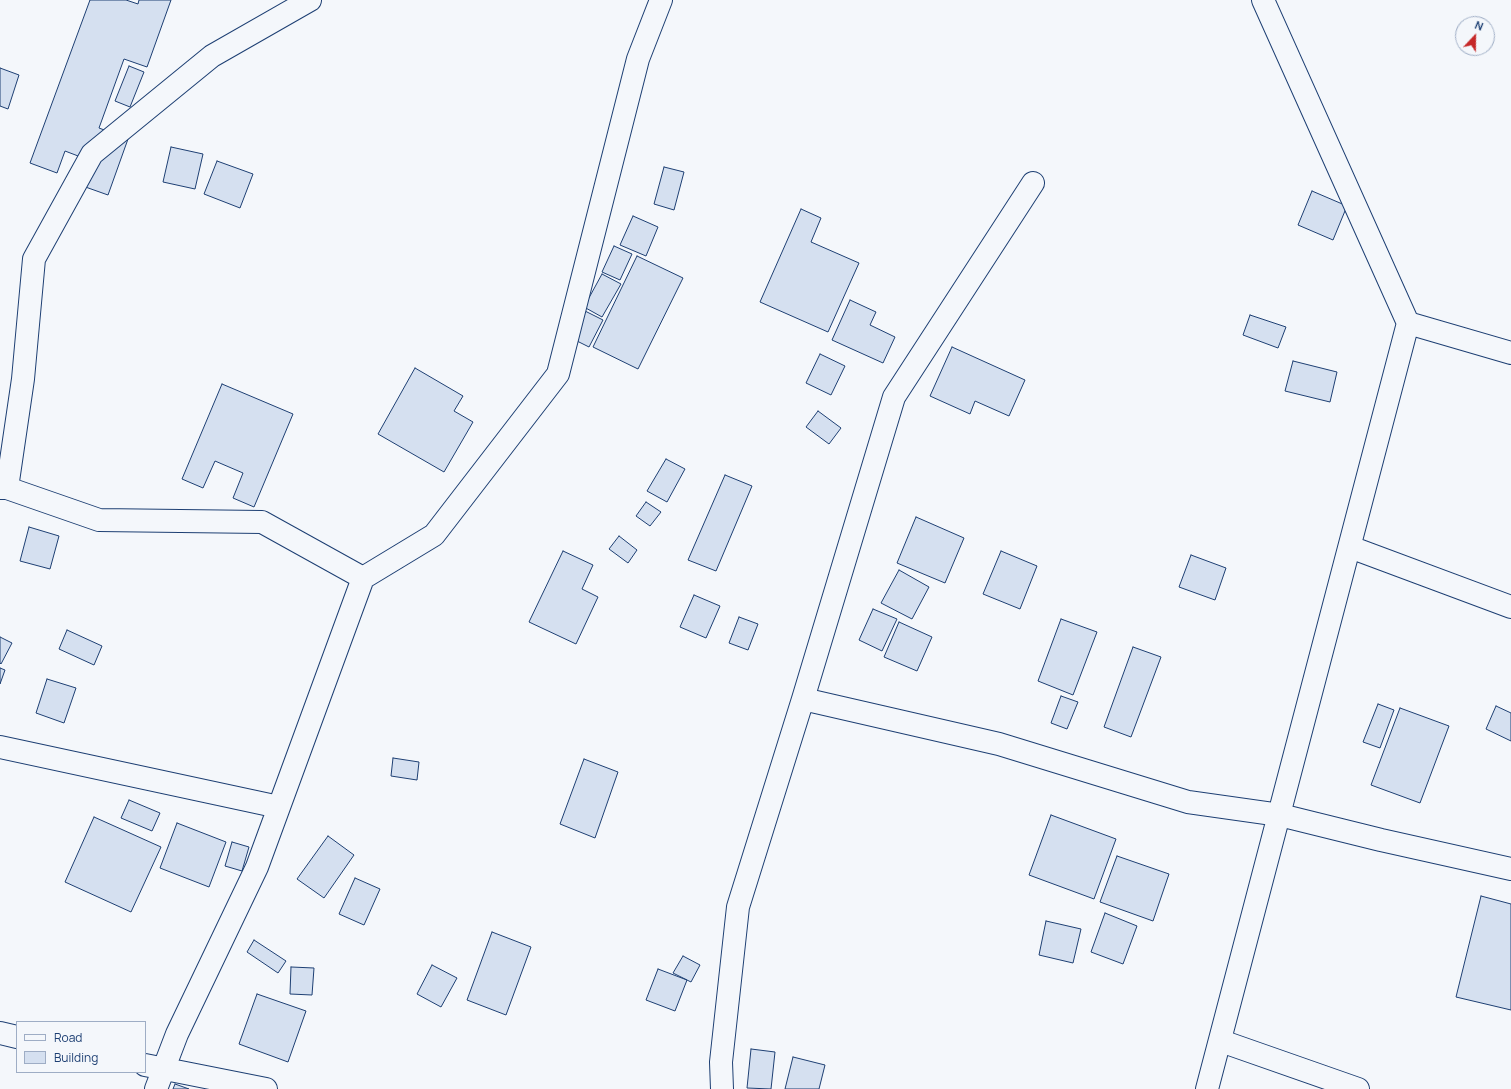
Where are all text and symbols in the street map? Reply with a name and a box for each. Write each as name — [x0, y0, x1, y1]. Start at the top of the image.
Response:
north arrow — [1455, 16, 1495, 56]
text: N — [1473, 17, 1486, 34]
legend — [16, 1021, 146, 1073]
text: Road — [54, 1029, 82, 1046]
text: Building — [54, 1049, 98, 1066]

